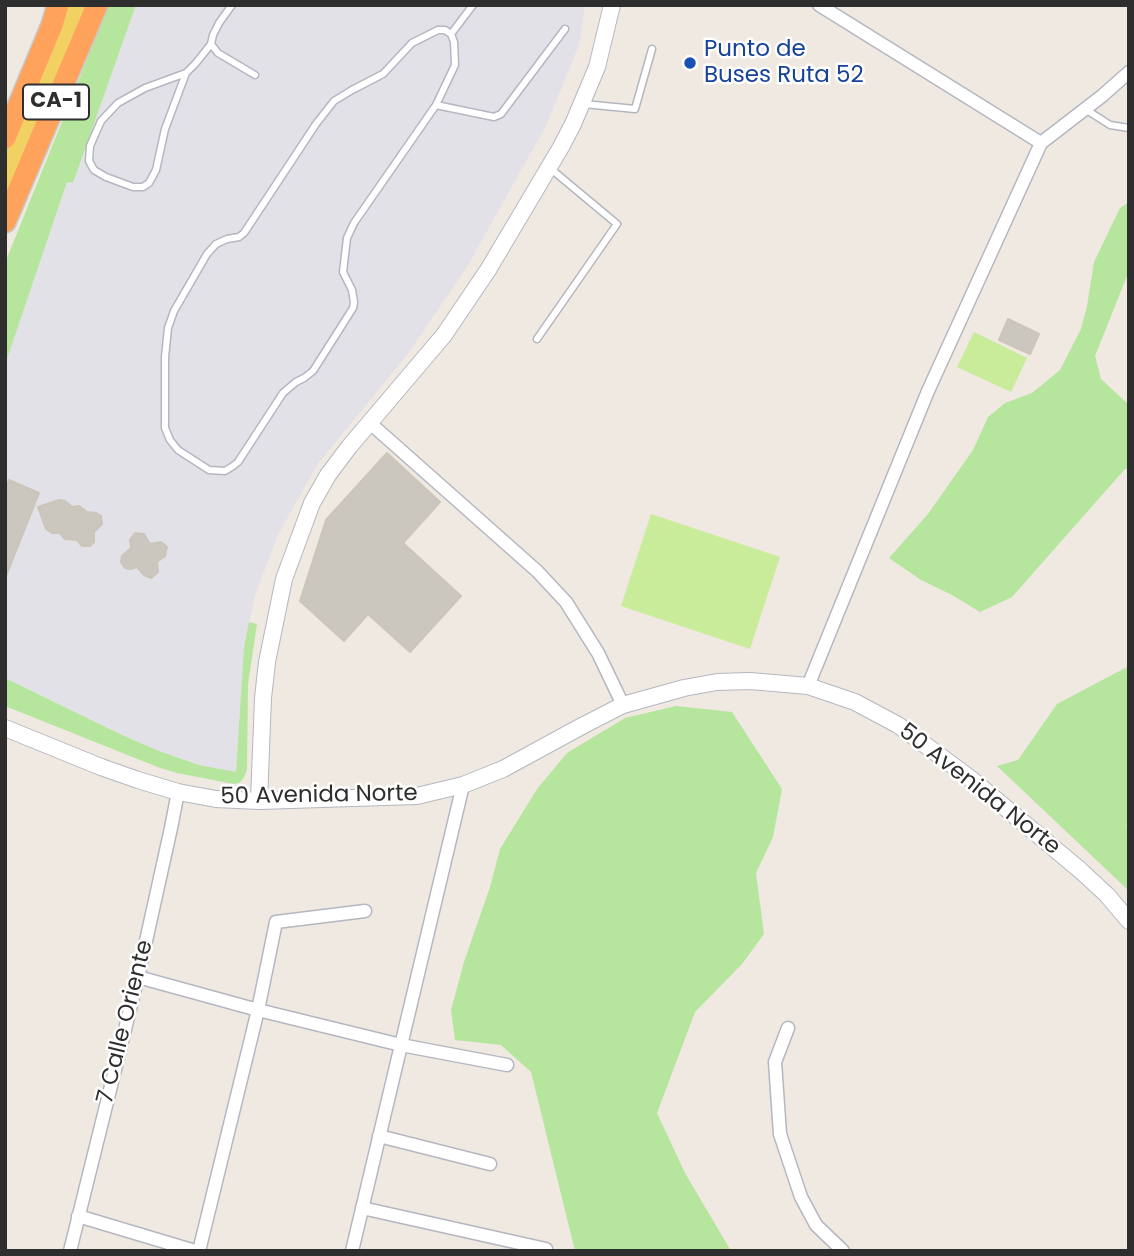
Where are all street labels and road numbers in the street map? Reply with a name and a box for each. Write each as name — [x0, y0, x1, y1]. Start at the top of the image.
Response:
road number: CA-1 — [23, 84, 89, 119]
street label: 50 Avenida Norte — [893, 718, 1065, 862]
street label: 50 Avenida Norte — [220, 780, 418, 812]
street label: 7 Calle Oriente — [92, 937, 160, 1107]

